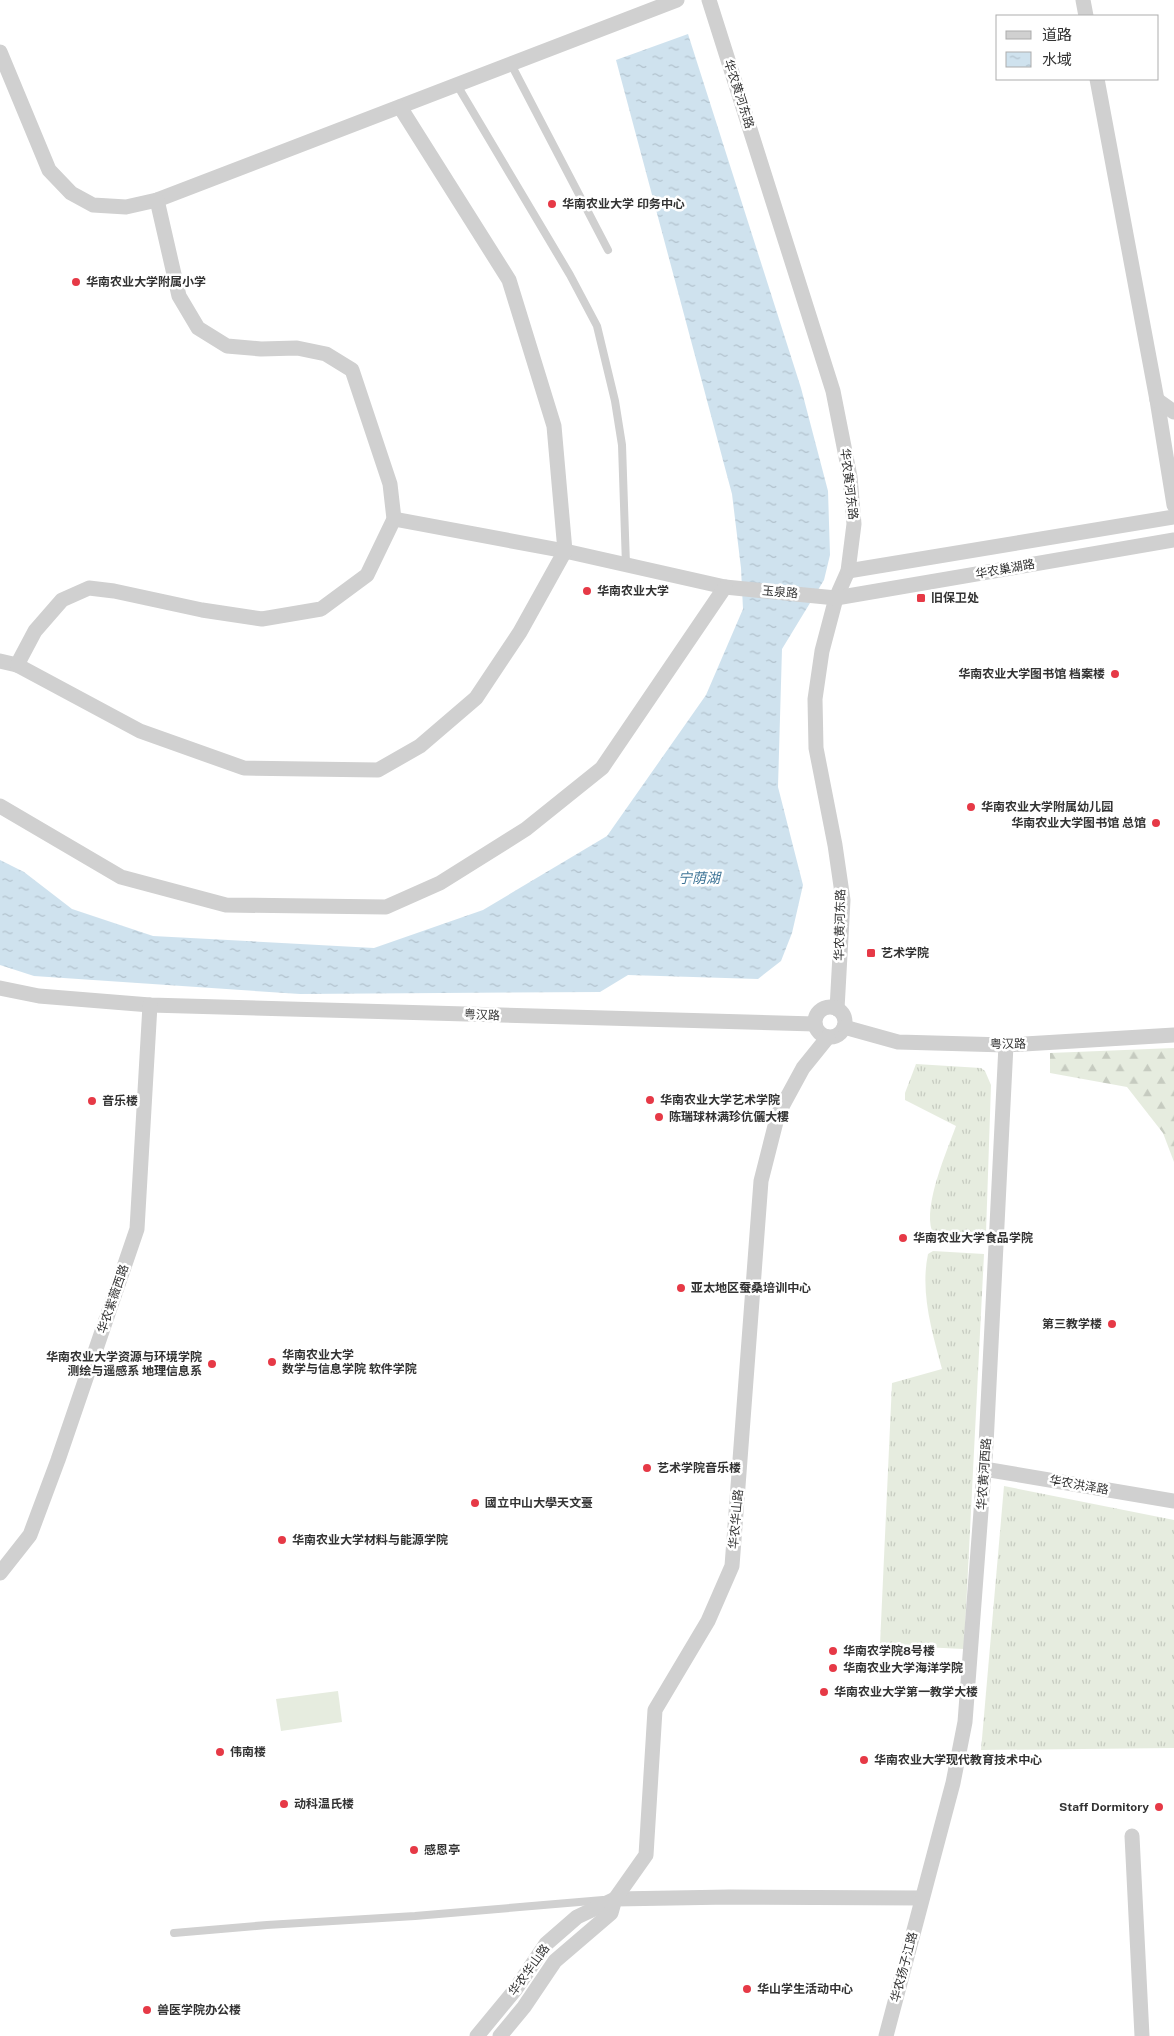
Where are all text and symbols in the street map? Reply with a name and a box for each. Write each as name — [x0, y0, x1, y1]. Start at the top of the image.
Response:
legend — [996, 15, 1159, 80]
text: 道路 — [1042, 26, 1072, 43]
text: 水域 — [1042, 51, 1072, 68]
street label: 华农黄河东路 — [721, 58, 757, 130]
place label: 华南农业大学 印务中心 — [562, 197, 685, 211]
marker: 华南农业大学 印务中心 — [546, 198, 558, 210]
place label: 华南农业大学附属小学 — [86, 275, 206, 289]
marker: 华南农业大学附属小学 — [70, 276, 82, 288]
street label: 华农黄河东路 — [838, 447, 860, 521]
street label: 华农巢湖路 — [974, 557, 1036, 581]
street label: 玉泉路 — [761, 583, 799, 601]
place label: 华南农业大学 — [597, 584, 669, 598]
marker: 华南农业大学 — [581, 585, 593, 597]
place label: 旧保卫处 — [931, 591, 979, 605]
marker: 旧保卫处 — [915, 592, 927, 604]
place label: 华南农业大学图书馆 档案楼 — [958, 667, 1105, 681]
marker: 华南农业大学图书馆 档案楼 — [1109, 668, 1121, 680]
place label: 华南农业大学附属幼儿园 — [981, 800, 1113, 814]
marker: 华南农业大学附属幼儿园 — [965, 801, 977, 813]
place label: 华南农业大学图书馆 总馆 — [1011, 816, 1146, 830]
marker: 华南农业大学图书馆 总馆 — [1150, 817, 1162, 829]
water label: 宁荫湖 — [678, 870, 722, 886]
street label: 华农黄河东路 — [832, 889, 848, 961]
place label: 艺术学院 — [881, 946, 929, 960]
marker: 艺术学院 — [865, 947, 877, 959]
street label: 粤汉路 — [464, 1007, 500, 1023]
street label: 粤汉路 — [990, 1037, 1026, 1051]
place label: 华南农业大学艺术学院 — [660, 1093, 780, 1107]
place label: 音乐楼 — [102, 1094, 138, 1108]
marker: 华南农业大学艺术学院 — [644, 1094, 656, 1106]
marker: 音乐楼 — [86, 1095, 98, 1107]
place label: 陈瑞球林满珍伉儷大樓 — [669, 1110, 789, 1124]
marker: 陈瑞球林满珍伉儷大樓 — [653, 1111, 665, 1123]
place label: 华南农业大学食品学院 — [913, 1231, 1033, 1245]
marker: 华南农业大学食品学院 — [897, 1232, 909, 1244]
street label: 华农紫薇西路 — [95, 1263, 131, 1335]
place label: 亚太地区蚕桑培训中心 — [691, 1281, 811, 1295]
marker: 亚太地区蚕桑培训中心 — [675, 1282, 687, 1294]
place label: 第三教学楼 — [1042, 1317, 1102, 1331]
marker: 第三教学楼 — [1106, 1318, 1118, 1330]
place label: 华南农业大学 数学与信息学院 软件学院 — [282, 1348, 417, 1376]
place label: 华南农业大学资源与环境学院 测绘与遥感系 地理信息系 — [46, 1350, 202, 1378]
marker: 华南农业大学 数学与信息学院 软件学院 — [266, 1356, 278, 1368]
marker: 华南农业大学资源与环境学院 测绘与遥感系 地理信息系 — [206, 1358, 218, 1370]
street label: 华农黄河西路 — [975, 1438, 993, 1510]
place label: 艺术学院音乐楼 — [657, 1461, 741, 1475]
marker: 艺术学院音乐楼 — [641, 1462, 653, 1474]
street label: 华农洪泽路 — [1048, 1473, 1110, 1497]
street label: 华农华山路 — [726, 1488, 746, 1550]
place label: 國立中山大學天文臺 — [485, 1496, 593, 1510]
marker: 國立中山大學天文臺 — [469, 1497, 481, 1509]
place label: 华南农业大学材料与能源学院 — [292, 1533, 448, 1547]
marker: 华南农业大学材料与能源学院 — [276, 1534, 288, 1546]
place label: 华南农学院8号楼 — [843, 1644, 935, 1658]
marker: 华南农学院8号楼 — [827, 1645, 839, 1657]
place label: 华南农业大学海洋学院 — [843, 1661, 963, 1675]
marker: 华南农业大学海洋学院 — [827, 1662, 839, 1674]
place label: 华南农业大学第一教学大楼 — [834, 1685, 978, 1699]
marker: 华南农业大学第一教学大楼 — [818, 1686, 830, 1698]
place label: 伟南楼 — [230, 1745, 266, 1759]
marker: 伟南楼 — [214, 1746, 226, 1758]
place label: 华南农业大学现代教育技术中心 — [874, 1753, 1042, 1767]
marker: 华南农业大学现代教育技术中心 — [858, 1754, 870, 1766]
place label: 动科温氏楼 — [294, 1797, 354, 1811]
marker: 动科温氏楼 — [278, 1798, 290, 1810]
place label: Staff Dormitory — [1059, 1800, 1149, 1814]
marker: Staff Dormitory — [1153, 1801, 1165, 1813]
place label: 感恩亭 — [424, 1843, 460, 1857]
marker: 感恩亭 — [408, 1844, 420, 1856]
street label: 华农扬子江路 — [888, 1930, 920, 2004]
street label: 华农华山路 — [506, 1942, 552, 1998]
place label: 华山学生活动中心 — [757, 1982, 853, 1996]
marker: 华山学生活动中心 — [741, 1983, 753, 1995]
place label: 兽医学院办公楼 — [157, 2003, 241, 2017]
marker: 兽医学院办公楼 — [141, 2004, 153, 2016]

